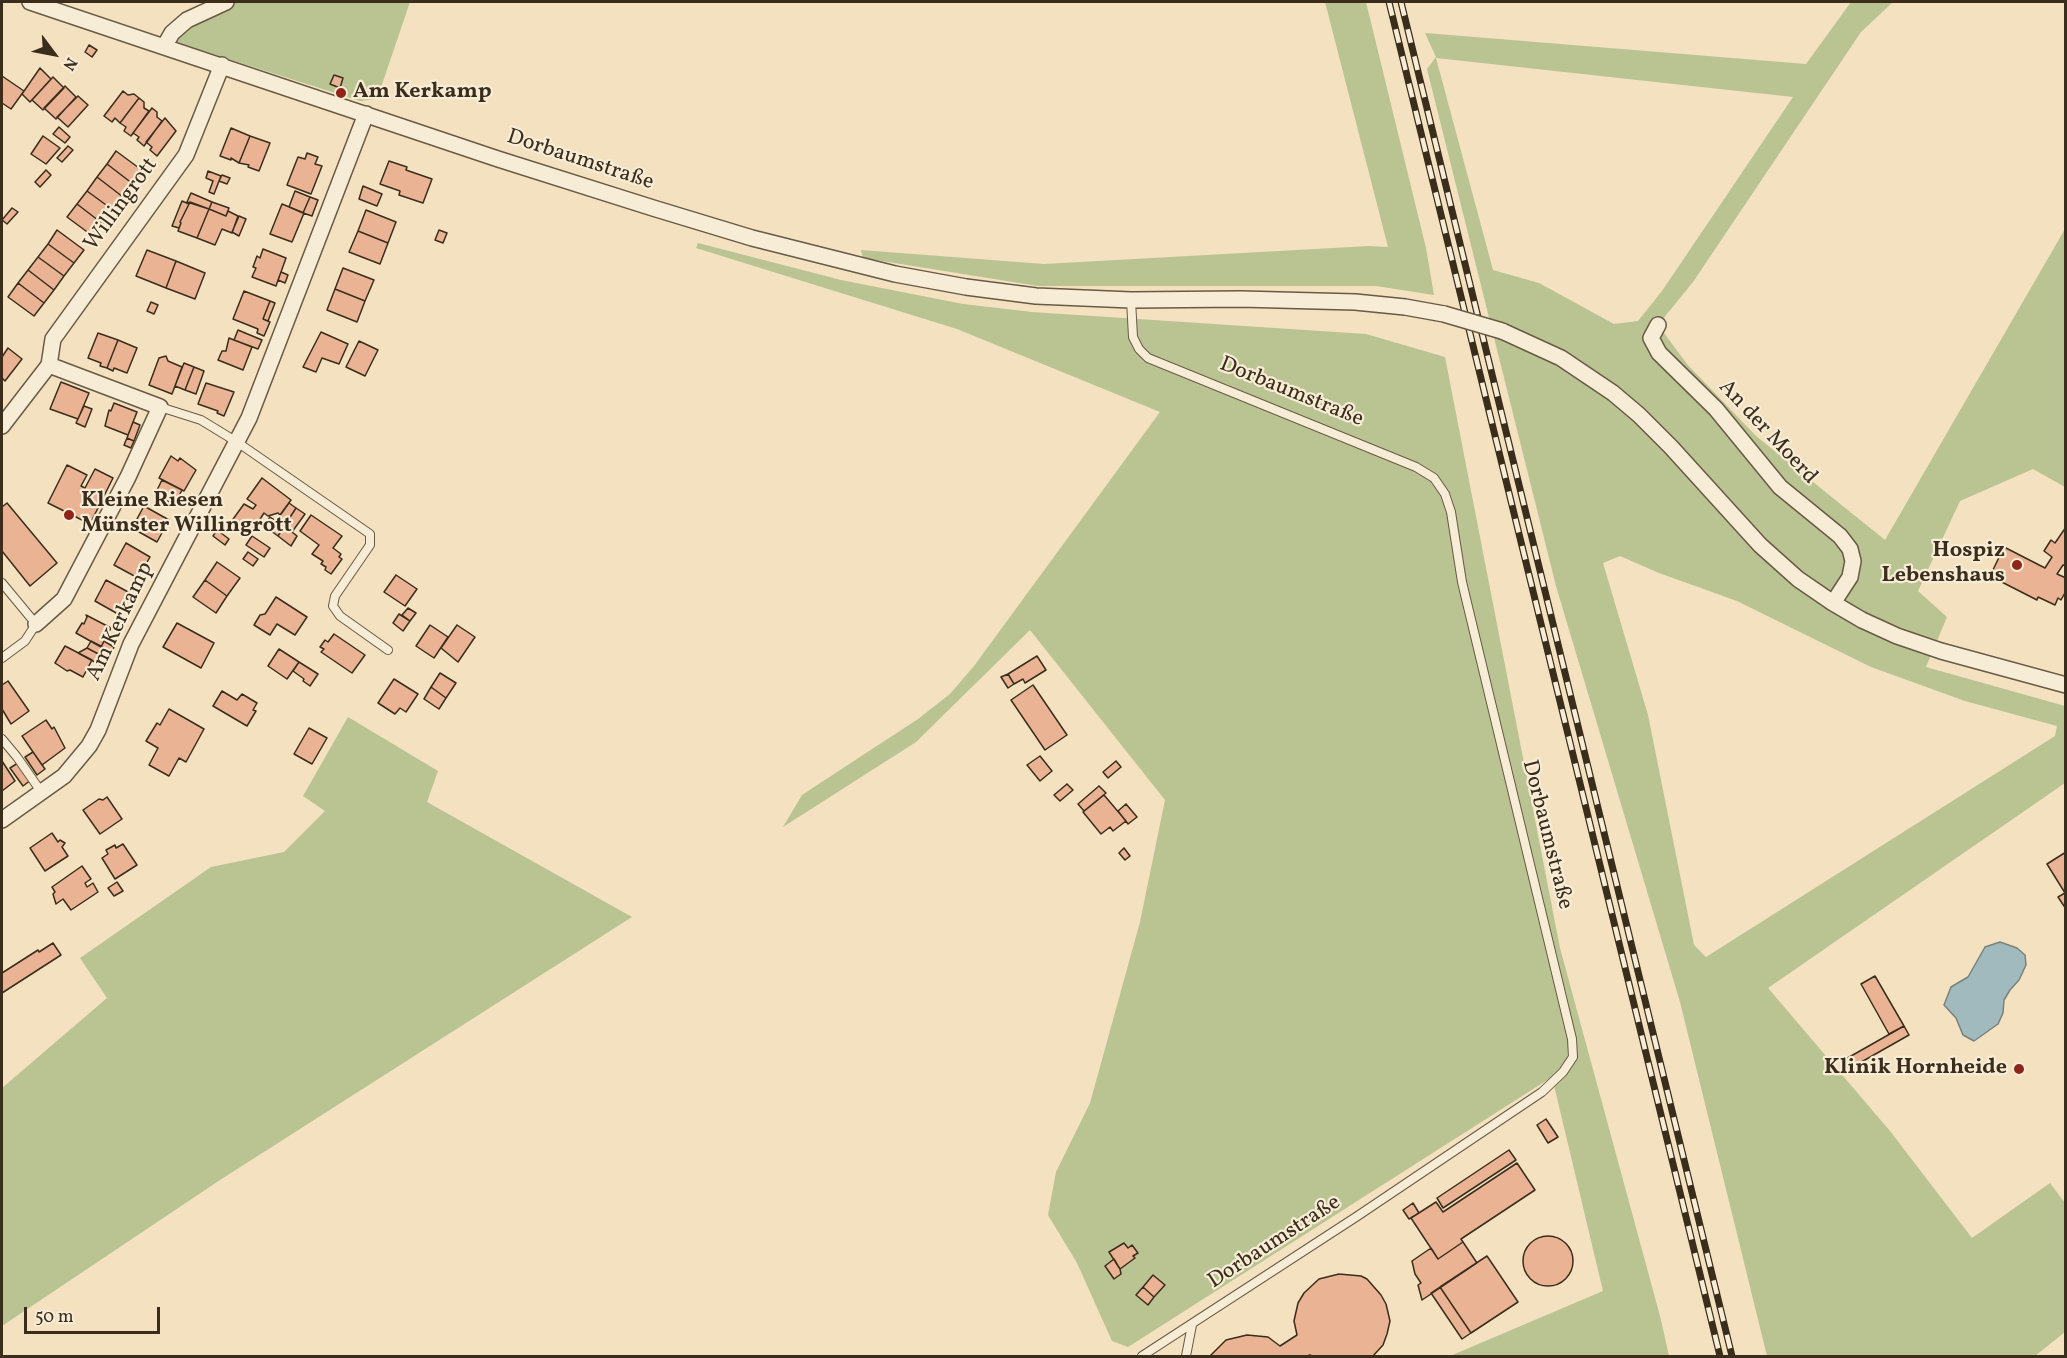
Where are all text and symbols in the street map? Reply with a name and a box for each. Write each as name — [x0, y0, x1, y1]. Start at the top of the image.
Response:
north arrow — [24, 24, 84, 84]
text: N — [57, 53, 82, 74]
place label: Am Kerkamp — [353, 80, 492, 106]
marker: Am Kerkamp — [334, 86, 348, 100]
street label: Dorbaumstraße — [503, 125, 657, 197]
street label: Willingrott — [79, 153, 165, 257]
street label: Dorbaumstraße — [1215, 352, 1367, 434]
street label: An der Moerd — [1712, 375, 1822, 491]
place label: Kleine Riesen Münster Willingrott — [81, 489, 292, 540]
marker: Kleine Riesen Münster Willingrott — [62, 508, 76, 522]
place label: Hospiz Lebenshaus — [1882, 539, 2005, 590]
street label: Am Kerkamp — [82, 558, 160, 686]
marker: Hospiz Lebenshaus — [2010, 558, 2024, 572]
street label: Dorbaumstraße — [1515, 758, 1577, 912]
place label: Klinik Hornheide — [1824, 1056, 2007, 1082]
marker: Klinik Hornheide — [2012, 1062, 2026, 1076]
street label: Dorbaumstraße — [1204, 1190, 1346, 1296]
scale bar — [27, 1295, 164, 1333]
text: 50 m — [35, 1305, 74, 1330]

